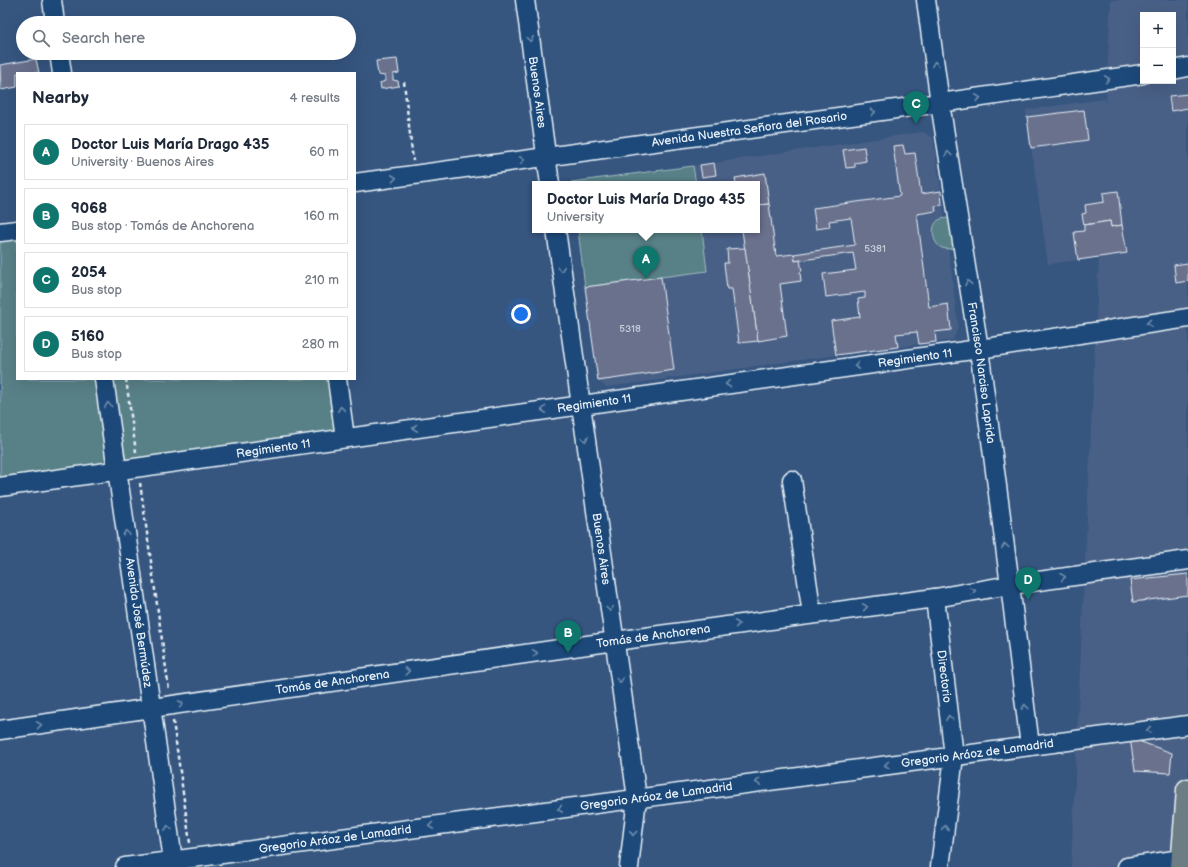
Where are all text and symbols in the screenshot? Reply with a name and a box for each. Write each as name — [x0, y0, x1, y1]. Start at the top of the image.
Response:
map controls — [1140, 12, 1176, 84]
button: + — [1140, 12, 1176, 48]
search box — [16, 16, 356, 60]
icon: search — [30, 27, 52, 49]
text: Search here — [62, 29, 145, 48]
one-way arrow — [525, 36, 534, 42]
button: − — [1140, 48, 1176, 84]
street label: Buenos Aires — [525, 55, 550, 129]
one-way arrow — [931, 61, 940, 67]
one-way arrow — [1104, 75, 1110, 84]
text: Nearby — [32, 88, 89, 108]
text: 4 results — [290, 90, 340, 106]
pin: C — [903, 91, 929, 124]
one-way arrow — [975, 94, 981, 103]
street label: Avenida Nuestra Señora del Rosario — [651, 108, 848, 150]
one-way arrow — [870, 108, 876, 117]
text: Doctor Luis María Drago 435 — [71, 135, 269, 154]
text: A — [42, 144, 50, 160]
text: 60 m — [309, 144, 339, 160]
one-way arrow — [944, 151, 953, 157]
text: University · Buenos Aires — [71, 154, 214, 170]
one-way arrow — [519, 156, 525, 165]
one-way arrow — [391, 174, 397, 183]
popup — [532, 181, 760, 233]
text: Doctor Luis María Drago 435 — [547, 190, 745, 209]
text: 9068 — [71, 199, 107, 218]
text: B — [41, 208, 51, 224]
text: 160 m — [304, 208, 339, 224]
text: University — [547, 209, 604, 225]
text: Bus stop · Tomás de Anchorena — [71, 218, 254, 234]
house number: 5381 — [864, 243, 886, 255]
pin: A — [633, 246, 659, 279]
text: 2054 — [71, 263, 107, 282]
one-way arrow — [556, 266, 565, 272]
text: C — [41, 272, 51, 288]
text: 210 m — [305, 272, 339, 288]
one-way arrow — [964, 280, 973, 286]
text: Bus stop — [71, 282, 122, 298]
street label: Francisco Narciso Laprida — [964, 301, 999, 445]
your location — [511, 304, 531, 324]
one-way arrow — [1146, 319, 1153, 327]
house number: 5318 — [619, 323, 641, 335]
text: 5160 — [71, 327, 104, 346]
text: D — [41, 336, 51, 352]
text: 280 m — [302, 336, 339, 352]
street label: Regimiento 11 — [877, 345, 953, 371]
text: Bus stop — [71, 346, 122, 362]
one-way arrow — [854, 361, 860, 370]
one-way arrow — [725, 379, 731, 388]
street label: Regimiento 11 — [556, 391, 632, 416]
one-way arrow — [104, 402, 113, 408]
one-way arrow — [541, 405, 547, 414]
one-way arrow — [337, 406, 346, 412]
one-way arrow — [412, 423, 418, 432]
street label: Regimiento 11 — [235, 436, 311, 461]
one-way arrow — [580, 436, 589, 442]
street label: Buenos Aires — [589, 512, 614, 586]
one-way arrow — [122, 530, 131, 537]
one-way arrow — [1001, 543, 1010, 549]
street label: Avenida José Bermúdez — [122, 557, 156, 689]
pin: D — [1015, 567, 1041, 600]
one-way arrow — [1060, 573, 1066, 582]
one-way arrow — [970, 587, 976, 596]
one-way arrow — [862, 603, 868, 612]
one-way arrow — [605, 606, 614, 612]
pin: B — [555, 620, 581, 653]
one-way arrow — [734, 620, 740, 629]
street label: Tomás de Anchorena — [595, 621, 711, 651]
one-way arrow — [532, 649, 539, 658]
street label: Directorio — [934, 649, 955, 704]
street label: Tomás de Anchorena — [275, 666, 391, 698]
one-way arrow — [404, 667, 410, 676]
one-way arrow — [615, 677, 624, 683]
one-way arrow — [178, 700, 184, 709]
one-way arrow — [1021, 704, 1030, 710]
one-way arrow — [945, 714, 954, 721]
one-way arrow — [36, 721, 42, 730]
one-way arrow — [1146, 725, 1152, 734]
street label: Gregorio Aráoz de Lamadrid — [900, 736, 1055, 771]
one-way arrow — [884, 760, 890, 769]
one-way arrow — [755, 777, 761, 786]
street label: Gregorio Aráoz de Lamadrid — [579, 778, 733, 814]
one-way arrow — [557, 804, 563, 813]
street label: Gregorio Aráoz de Lamadrid — [258, 821, 412, 857]
one-way arrow — [428, 821, 434, 830]
one-way arrow — [164, 825, 173, 831]
one-way arrow — [940, 825, 949, 831]
one-way arrow — [629, 830, 638, 836]

